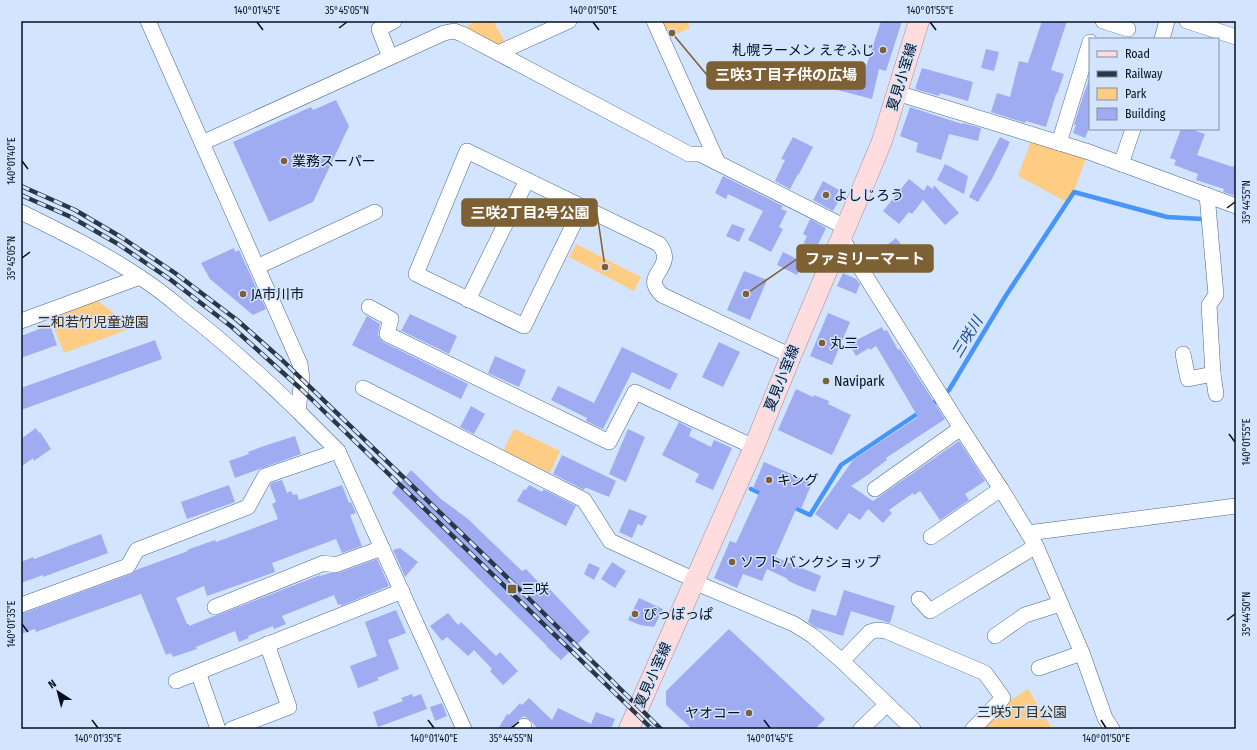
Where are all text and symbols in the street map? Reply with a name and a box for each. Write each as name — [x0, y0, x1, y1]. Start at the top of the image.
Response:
text: 140°01'45"E — [234, 5, 281, 17]
text: 35°45'05"N — [325, 5, 369, 17]
text: 140°01'50"E — [569, 5, 617, 17]
text: 140°01'55"E — [907, 5, 954, 17]
legend — [1089, 38, 1219, 130]
street label: 夏見小室線 — [884, 41, 920, 113]
place label: 札幌ラーメン えぞふじ — [732, 42, 875, 59]
marker: 札幌ラーメン えぞふじ — [878, 45, 888, 55]
text: Road — [1125, 47, 1150, 61]
callout: 三咲3丁目子供の広場 — [707, 62, 865, 89]
text: 三咲3丁目子供の広場 — [715, 66, 857, 84]
text: Railway — [1125, 67, 1163, 81]
text: Park — [1125, 87, 1147, 101]
text: Building — [1125, 107, 1166, 121]
text: 140°01'40"E — [6, 137, 18, 185]
place label: 業務スーパー — [292, 153, 376, 170]
marker: 業務スーパー — [279, 156, 289, 166]
text: 35°44'55"N — [1241, 180, 1253, 224]
place label: よしじろう — [834, 187, 904, 204]
marker: よしじろう — [821, 190, 831, 200]
callout: 三咲2丁目2号公園 — [462, 199, 597, 226]
text: 三咲2丁目2号公園 — [471, 204, 589, 222]
text: 35°45'05"N — [6, 236, 18, 280]
callout: ファミリーマート — [797, 245, 933, 272]
text: ファミリーマート — [805, 250, 925, 268]
place label: JA市川市 — [251, 286, 304, 303]
marker: JA市川市 — [238, 289, 248, 299]
water label: 三咲川 — [948, 311, 987, 361]
park label: 二和若竹児童遊園 — [37, 314, 149, 331]
place label: 丸三 — [830, 335, 858, 352]
marker: 丸三 — [817, 338, 827, 348]
street label: 夏見小室線 — [761, 342, 803, 414]
place label: Navipark — [834, 373, 885, 390]
marker: Navipark — [821, 376, 831, 386]
text: 140°01'55"E — [1241, 418, 1253, 465]
place label: キング — [777, 472, 819, 489]
marker: キング — [764, 475, 774, 485]
place label: ソフトバンクショップ — [740, 554, 881, 571]
marker: ソフトバンクショップ — [727, 557, 737, 567]
place label: 三咲 — [521, 581, 549, 598]
marker: 三咲 — [506, 583, 518, 595]
text: 35°44'50"N — [1241, 592, 1253, 636]
text: 140°01'35"E — [6, 600, 18, 647]
place label: ぴっぽっぱ — [643, 606, 713, 623]
marker: ぴっぽっぱ — [630, 609, 640, 619]
street label: 夏見小室線 — [631, 640, 675, 710]
north arrow — [38, 672, 78, 712]
text: N — [46, 677, 59, 692]
park label: 三咲5丁目公園 — [977, 704, 1067, 721]
place label: ヤオコー — [685, 705, 741, 722]
marker: ヤオコー — [744, 708, 754, 718]
text: 140°01'35"E — [75, 733, 122, 745]
text: 140°01'40"E — [410, 733, 458, 745]
text: 35°44'55"N — [489, 733, 533, 745]
text: 140°01'45"E — [747, 733, 794, 745]
text: 140°01'50"E — [1082, 733, 1130, 745]

